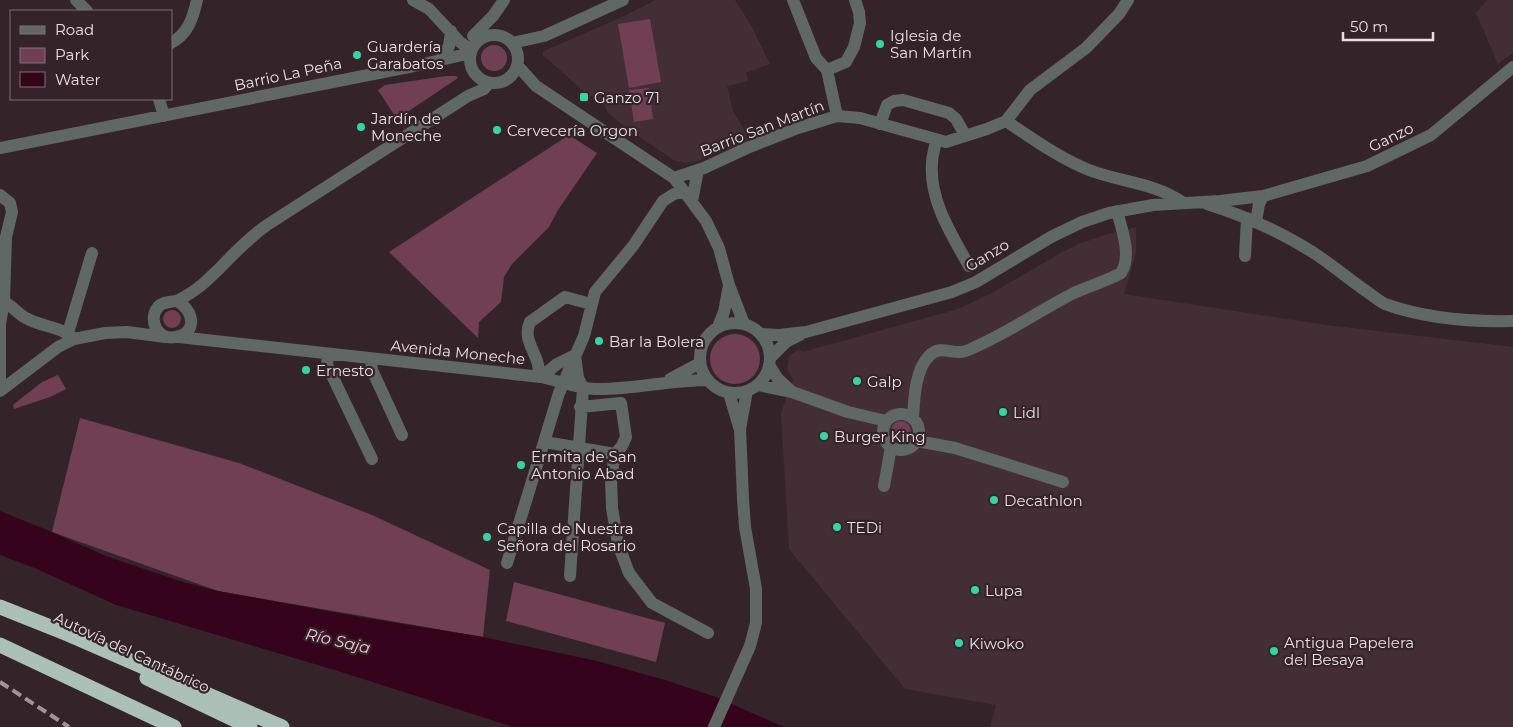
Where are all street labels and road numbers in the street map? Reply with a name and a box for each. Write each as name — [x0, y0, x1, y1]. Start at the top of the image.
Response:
street label: Barrio La Peña — [232, 53, 344, 95]
street label: Barrio San Martín — [697, 96, 827, 160]
street label: Ganzo — [1365, 118, 1417, 156]
street label: Ganzo — [962, 235, 1012, 275]
street label: Avenida Moneche — [390, 336, 526, 368]
street label: Autovía del Cantábrico — [51, 608, 213, 696]

